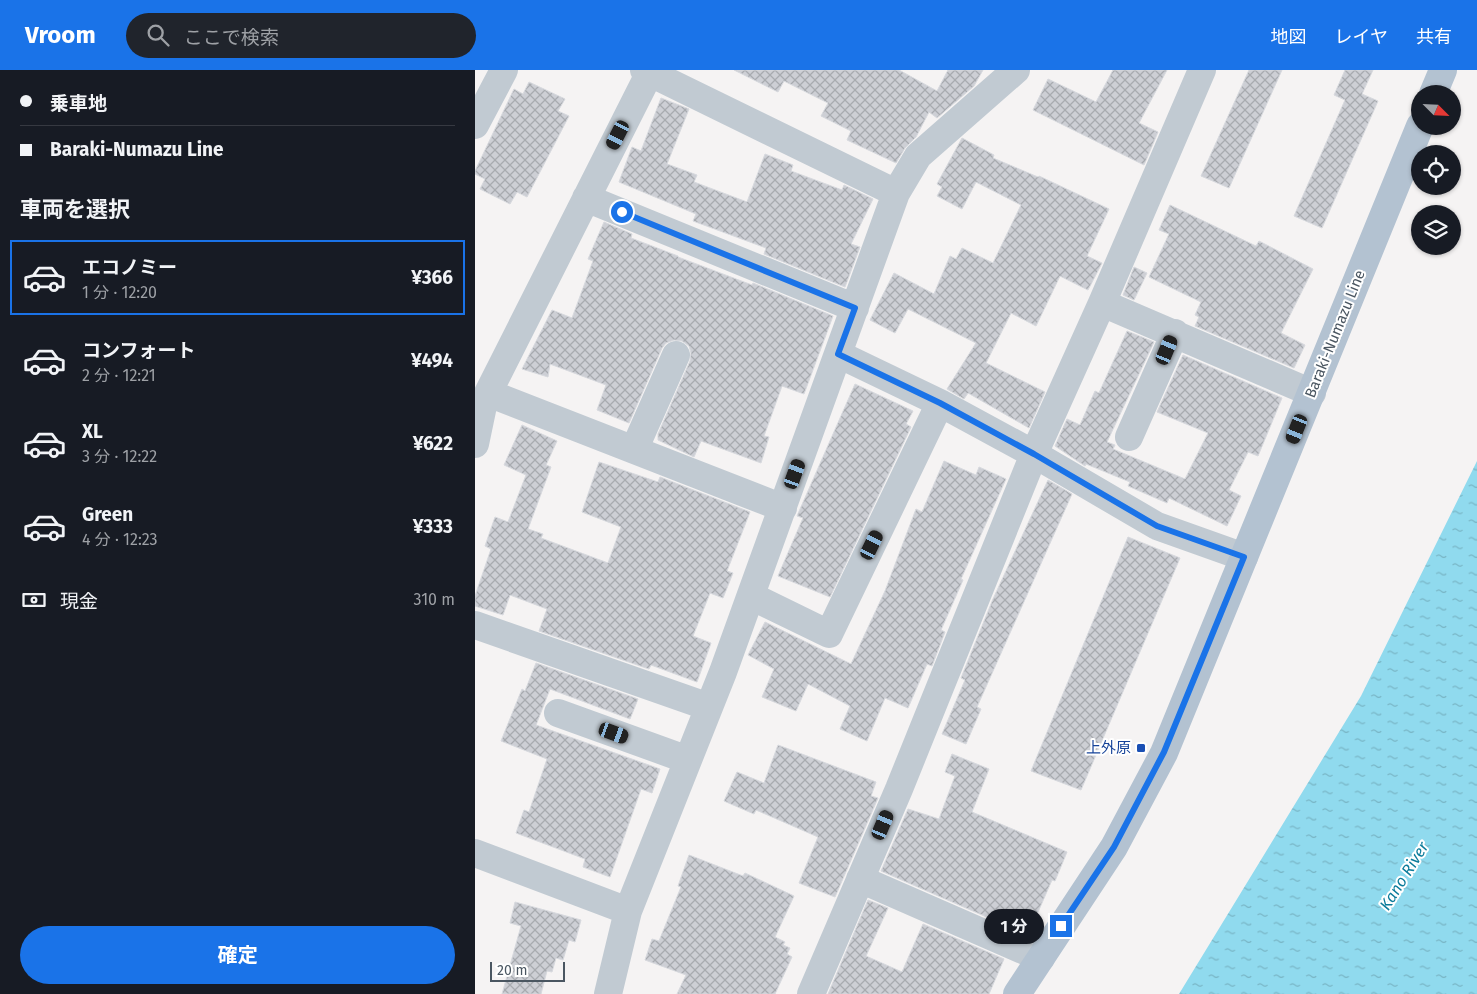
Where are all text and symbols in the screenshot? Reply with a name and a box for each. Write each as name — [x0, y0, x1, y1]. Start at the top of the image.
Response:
search box — [126, 13, 476, 58]
text: Vroom — [25, 21, 96, 49]
icon: search — [144, 21, 172, 49]
text: ここで検索 — [184, 26, 279, 49]
text: 地図 — [1271, 26, 1307, 48]
text: レイヤ — [1335, 26, 1388, 48]
text: 共有 — [1416, 26, 1452, 48]
north arrow — [1411, 85, 1461, 135]
map controls — [1411, 85, 1461, 255]
text: 乗車地 — [50, 92, 107, 115]
car — [604, 118, 631, 152]
text: Baraki-Numazu Line — [50, 138, 223, 161]
button: locate — [1411, 145, 1461, 195]
text: 車両を選択 — [20, 196, 130, 223]
route start — [611, 201, 633, 223]
button: layers — [1411, 205, 1461, 255]
icon: car — [22, 255, 67, 300]
text: エコノミー — [82, 256, 177, 279]
text: ¥366 — [411, 266, 453, 289]
street label: Baraki-Numazu Line — [1301, 267, 1369, 401]
text: 1 分 · 12:20 — [82, 283, 157, 302]
car — [1154, 333, 1179, 367]
icon: car — [22, 338, 67, 383]
text: コンフォート — [82, 339, 195, 362]
text: ¥494 — [411, 349, 453, 372]
text: 2 分 · 12:21 — [82, 366, 156, 385]
car — [1284, 412, 1309, 446]
text: XL — [82, 420, 103, 443]
icon: car — [22, 421, 67, 466]
text: ¥622 — [413, 432, 453, 455]
text: 3 分 · 12:22 — [82, 447, 157, 466]
car — [782, 457, 807, 491]
text: Green — [82, 503, 133, 526]
icon: car — [22, 504, 67, 549]
text: ¥333 — [413, 515, 453, 538]
car — [858, 528, 885, 562]
text: 4 分 · 12:23 — [82, 530, 158, 549]
icon: cash — [20, 586, 48, 614]
text: 現金 — [60, 590, 98, 613]
text: 310 m — [414, 590, 455, 609]
car — [597, 721, 630, 745]
place label: 上外原 — [1086, 739, 1131, 757]
marker: 上外原 — [1135, 742, 1147, 754]
car — [870, 808, 895, 842]
water label: Kano River — [1376, 838, 1433, 914]
callout: 1 分 — [983, 908, 1043, 944]
route end — [1050, 915, 1072, 937]
text: 1 分 — [1000, 917, 1028, 936]
button: 確定 — [20, 926, 455, 984]
scale bar — [490, 959, 565, 982]
text: 20 m — [497, 962, 527, 979]

